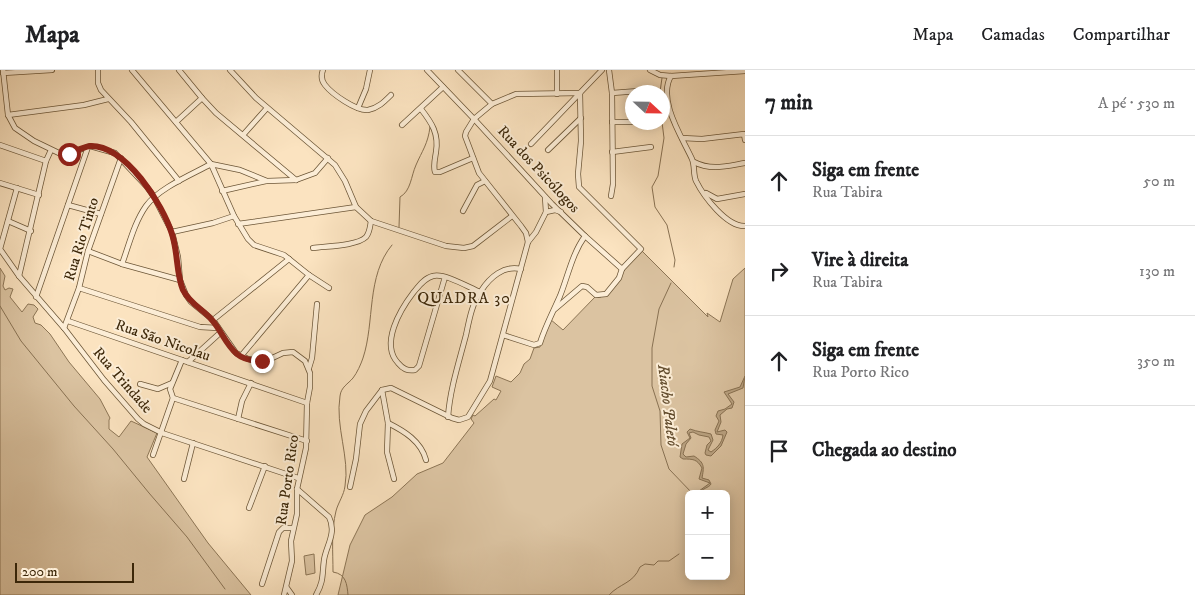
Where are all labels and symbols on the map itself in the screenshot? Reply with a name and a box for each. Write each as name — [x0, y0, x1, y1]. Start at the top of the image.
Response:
north arrow — [625, 85, 670, 130]
street label: Rua dos Psicólogos — [493, 122, 584, 217]
route start — [58, 143, 81, 166]
street label: Rua Rio Tinto — [60, 195, 103, 283]
district label: QUADRA 30 — [417, 288, 511, 308]
street label: Rua São Nicolau — [113, 315, 213, 366]
street label: Rua Trindade — [89, 343, 157, 417]
route end — [251, 350, 274, 373]
water label: Riacho Paletó — [653, 362, 683, 449]
street label: Rua Porto Rico — [272, 434, 303, 526]
scale bar — [15, 560, 134, 583]

